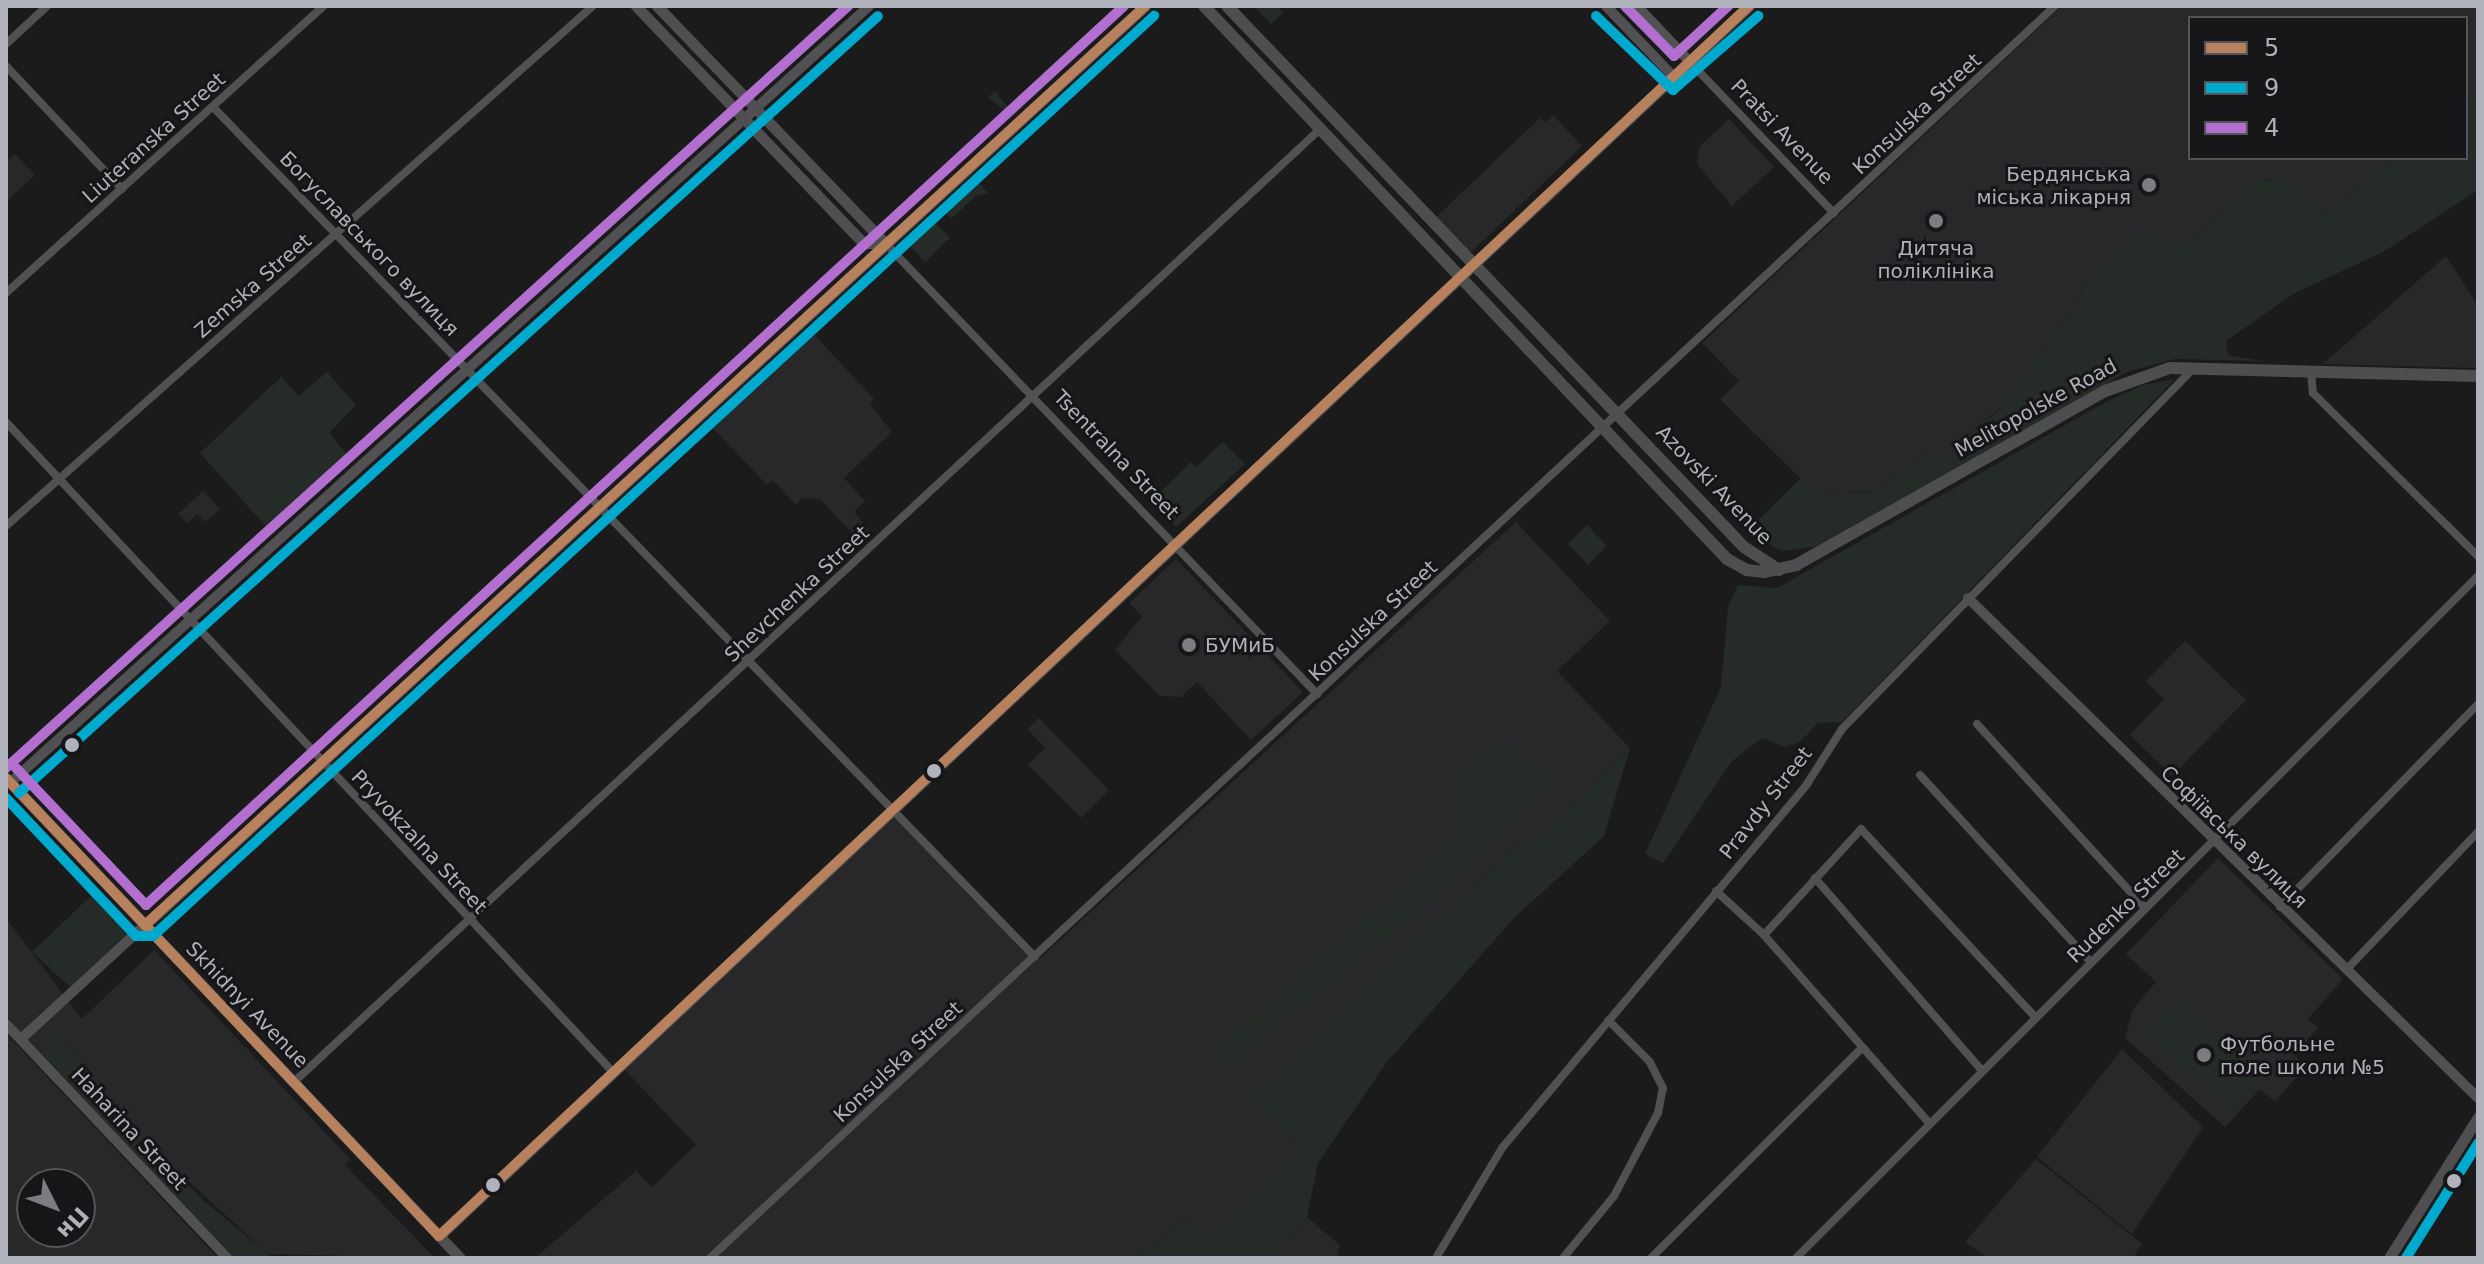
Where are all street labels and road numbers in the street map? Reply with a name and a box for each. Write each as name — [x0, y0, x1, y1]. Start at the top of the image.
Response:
street label: Konsulska Street — [1848, 48, 1986, 180]
street label: Liuteranska Street — [78, 68, 230, 208]
street label: Pratsi Avenue — [1726, 75, 1838, 189]
street label: Богуславського вулиця — [274, 147, 464, 341]
street label: Zemska Street — [190, 229, 316, 343]
street label: Melitopolske Road — [1951, 354, 2121, 462]
street label: Tsentralna Street — [1048, 385, 1184, 525]
street label: Azovski Avenue — [1651, 420, 1777, 550]
street label: Shevchenka Street — [720, 521, 874, 667]
street label: Konsulska Street — [1304, 555, 1442, 687]
street label: Pravdy Street — [1715, 742, 1817, 864]
street label: Софіївська вулиця — [2156, 761, 2312, 913]
street label: Pryvokzalna Street — [346, 765, 492, 919]
street label: Rudenko Street — [2062, 844, 2190, 968]
street label: Skhidnyi Avenue — [181, 937, 313, 1073]
street label: Konsulska Street — [829, 996, 967, 1128]
street label: Haharina Street — [66, 1063, 192, 1195]

